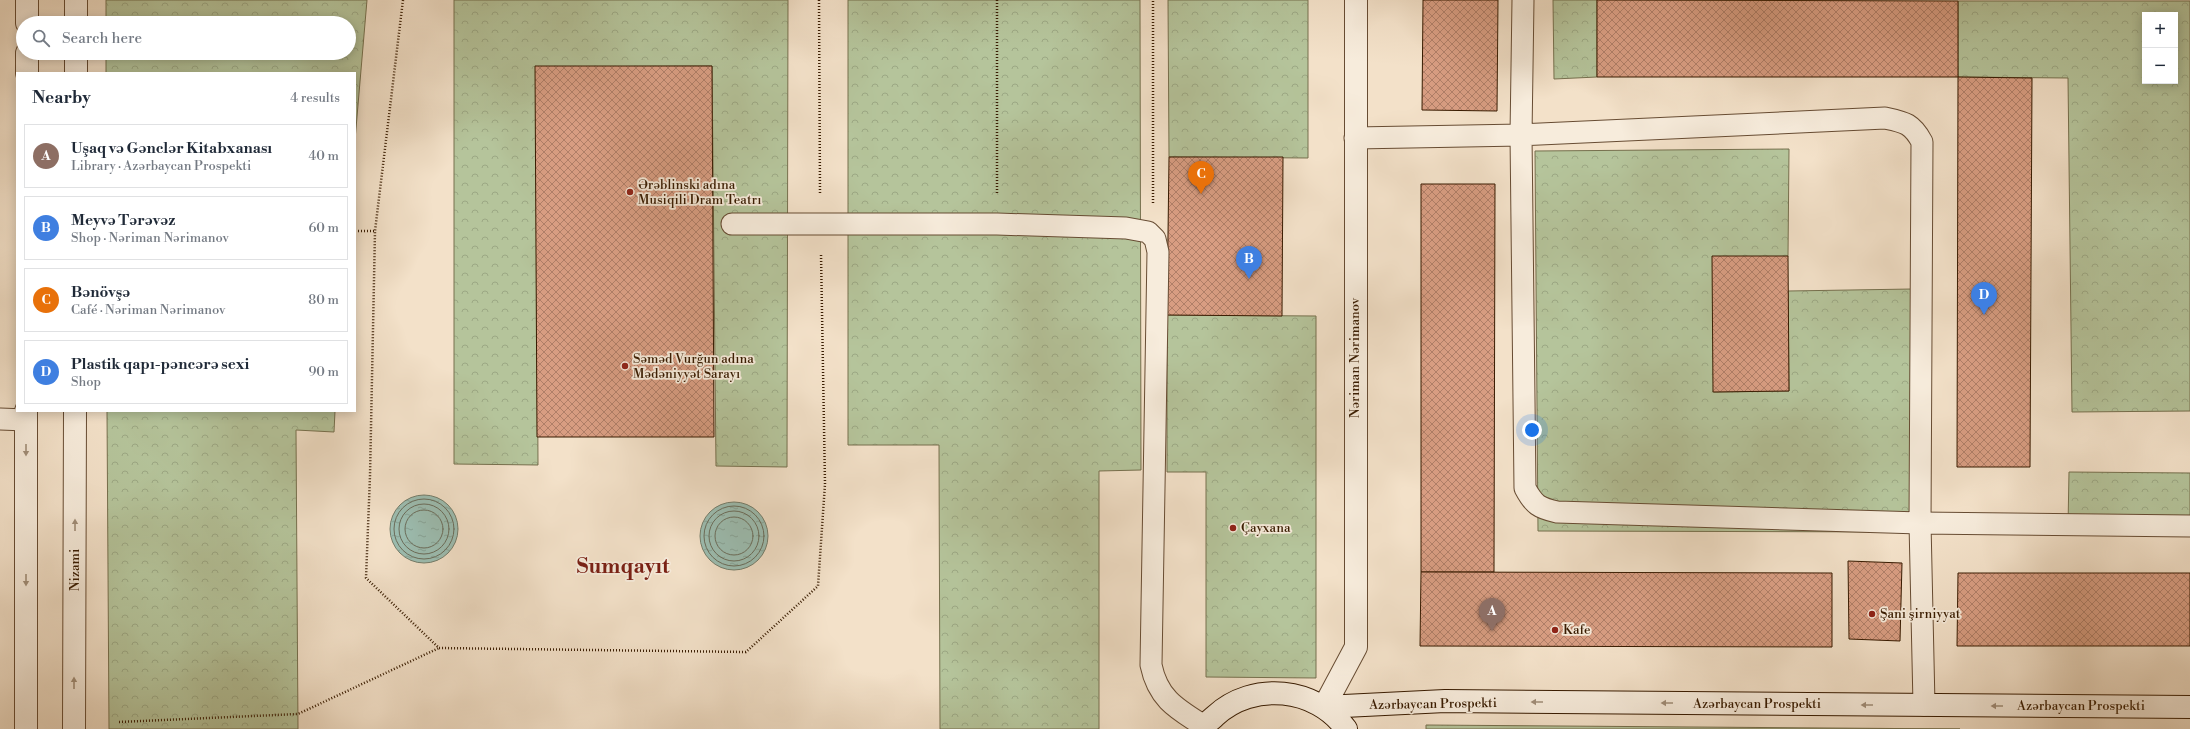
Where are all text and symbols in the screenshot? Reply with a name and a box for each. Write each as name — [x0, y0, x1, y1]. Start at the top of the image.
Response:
map controls — [2142, 12, 2178, 84]
button: + — [2142, 12, 2178, 48]
search box — [16, 16, 356, 60]
icon: search — [30, 27, 52, 49]
text: Search here — [62, 29, 142, 48]
button: − — [2142, 48, 2178, 84]
text: Nearby — [32, 87, 91, 109]
text: 4 results — [290, 90, 340, 106]
text: Uşaq və Gənclər Kitabxanası — [71, 139, 272, 158]
text: A — [41, 148, 51, 164]
text: 40 m — [309, 148, 339, 164]
text: Library · Azərbaycan Prospekti — [71, 158, 251, 174]
pin: C — [1188, 161, 1214, 194]
place label: Ərəblinski adına Musiqili Dram Teatrı — [638, 177, 761, 208]
marker: Ərəblinski adına Musiqili Dram Teatrı — [625, 187, 635, 197]
text: Meyvə Tərəvəz — [71, 211, 175, 230]
text: B — [41, 220, 51, 236]
text: 60 m — [308, 220, 339, 236]
text: Shop · Nəriman Nərimanov — [71, 230, 229, 246]
pin: B — [1236, 246, 1262, 279]
pin: D — [1971, 282, 1997, 315]
text: Bənövşə — [71, 283, 130, 302]
text: C — [41, 292, 51, 308]
text: 80 m — [308, 292, 339, 308]
street label: Nəriman Nərimanov — [1347, 297, 1363, 418]
text: Café · Nəriman Nərimanov — [71, 302, 226, 318]
place label: Səməd Vurğun adına Mədəniyyət Sarayı — [633, 351, 754, 382]
text: Plastik qapı-pəncərə sexi — [71, 355, 249, 374]
marker: Səməd Vurğun adına Mədəniyyət Sarayı — [620, 361, 630, 371]
text: D — [41, 364, 51, 380]
text: 90 m — [308, 364, 339, 380]
text: Shop — [71, 374, 101, 390]
your location — [1522, 420, 1542, 440]
one-way arrow — [23, 444, 29, 457]
one-way arrow — [72, 518, 78, 531]
place label: Çayxana — [1241, 520, 1291, 536]
marker: Çayxana — [1228, 523, 1238, 533]
street label: Nizami — [67, 549, 83, 591]
district label: Sumqayıt — [577, 554, 670, 580]
one-way arrow — [23, 574, 29, 587]
pin: A — [1479, 598, 1505, 631]
place label: Şani şirniyyat — [1880, 606, 1961, 622]
marker: Şani şirniyyat — [1867, 609, 1877, 619]
place label: Kafe — [1563, 622, 1591, 638]
marker: Kafe — [1550, 625, 1560, 635]
one-way arrow — [71, 676, 77, 689]
street label: Azərbaycan Prospekti — [1368, 695, 1497, 713]
street label: Azərbaycan Prospekti — [1692, 696, 1821, 712]
street label: Azərbaycan Prospekti — [2016, 698, 2145, 714]
one-way arrow — [1530, 699, 1543, 705]
one-way arrow — [1660, 700, 1673, 706]
one-way arrow — [1860, 702, 1873, 708]
one-way arrow — [1990, 703, 2003, 709]

